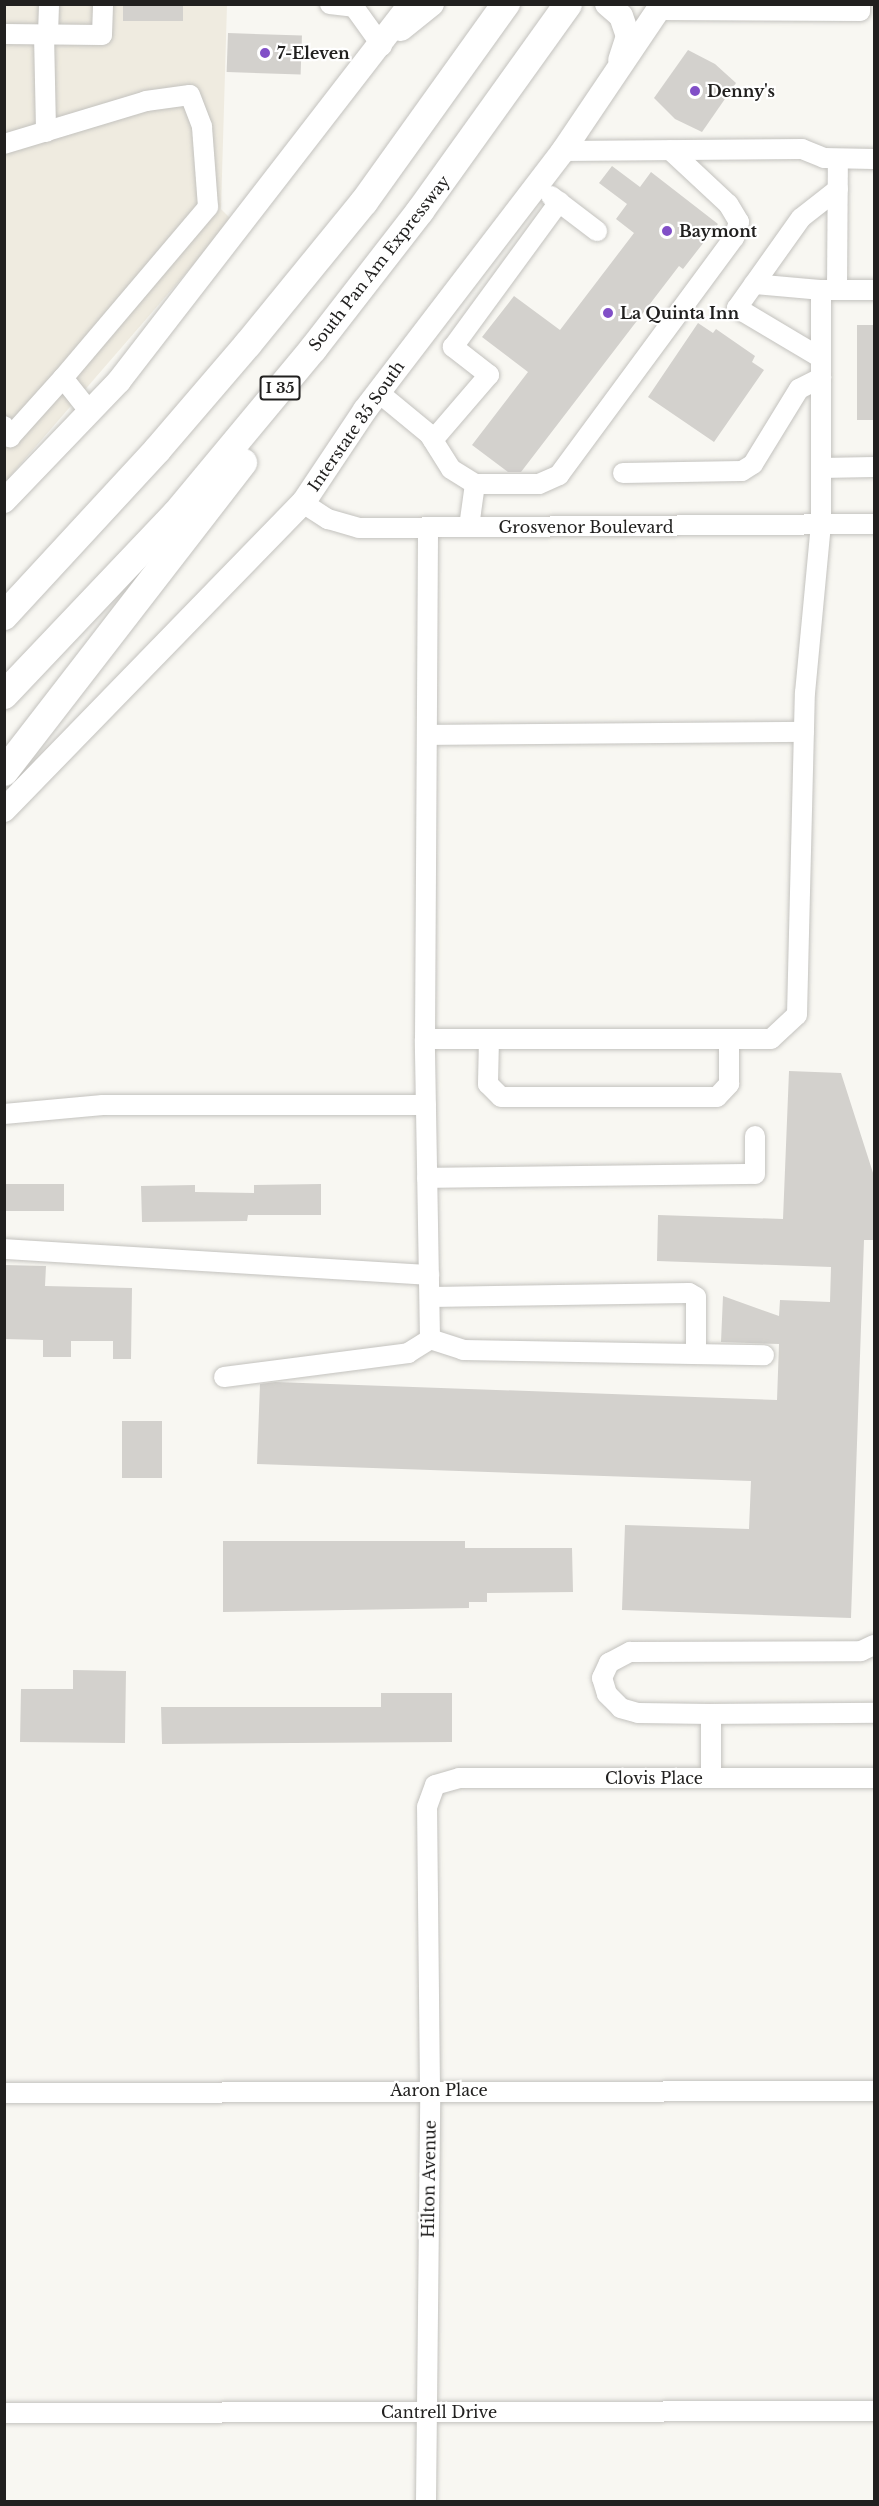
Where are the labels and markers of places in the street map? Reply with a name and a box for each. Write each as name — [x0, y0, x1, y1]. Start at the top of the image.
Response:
place label: 7-Eleven — [277, 43, 350, 63]
marker: 7-Eleven — [258, 46, 272, 60]
place label: Denny's — [707, 81, 775, 101]
marker: Denny's — [688, 84, 702, 98]
place label: Baymont — [679, 221, 757, 241]
marker: Baymont — [660, 224, 674, 238]
place label: La Quinta Inn — [620, 303, 739, 323]
marker: La Quinta Inn — [601, 306, 615, 320]

